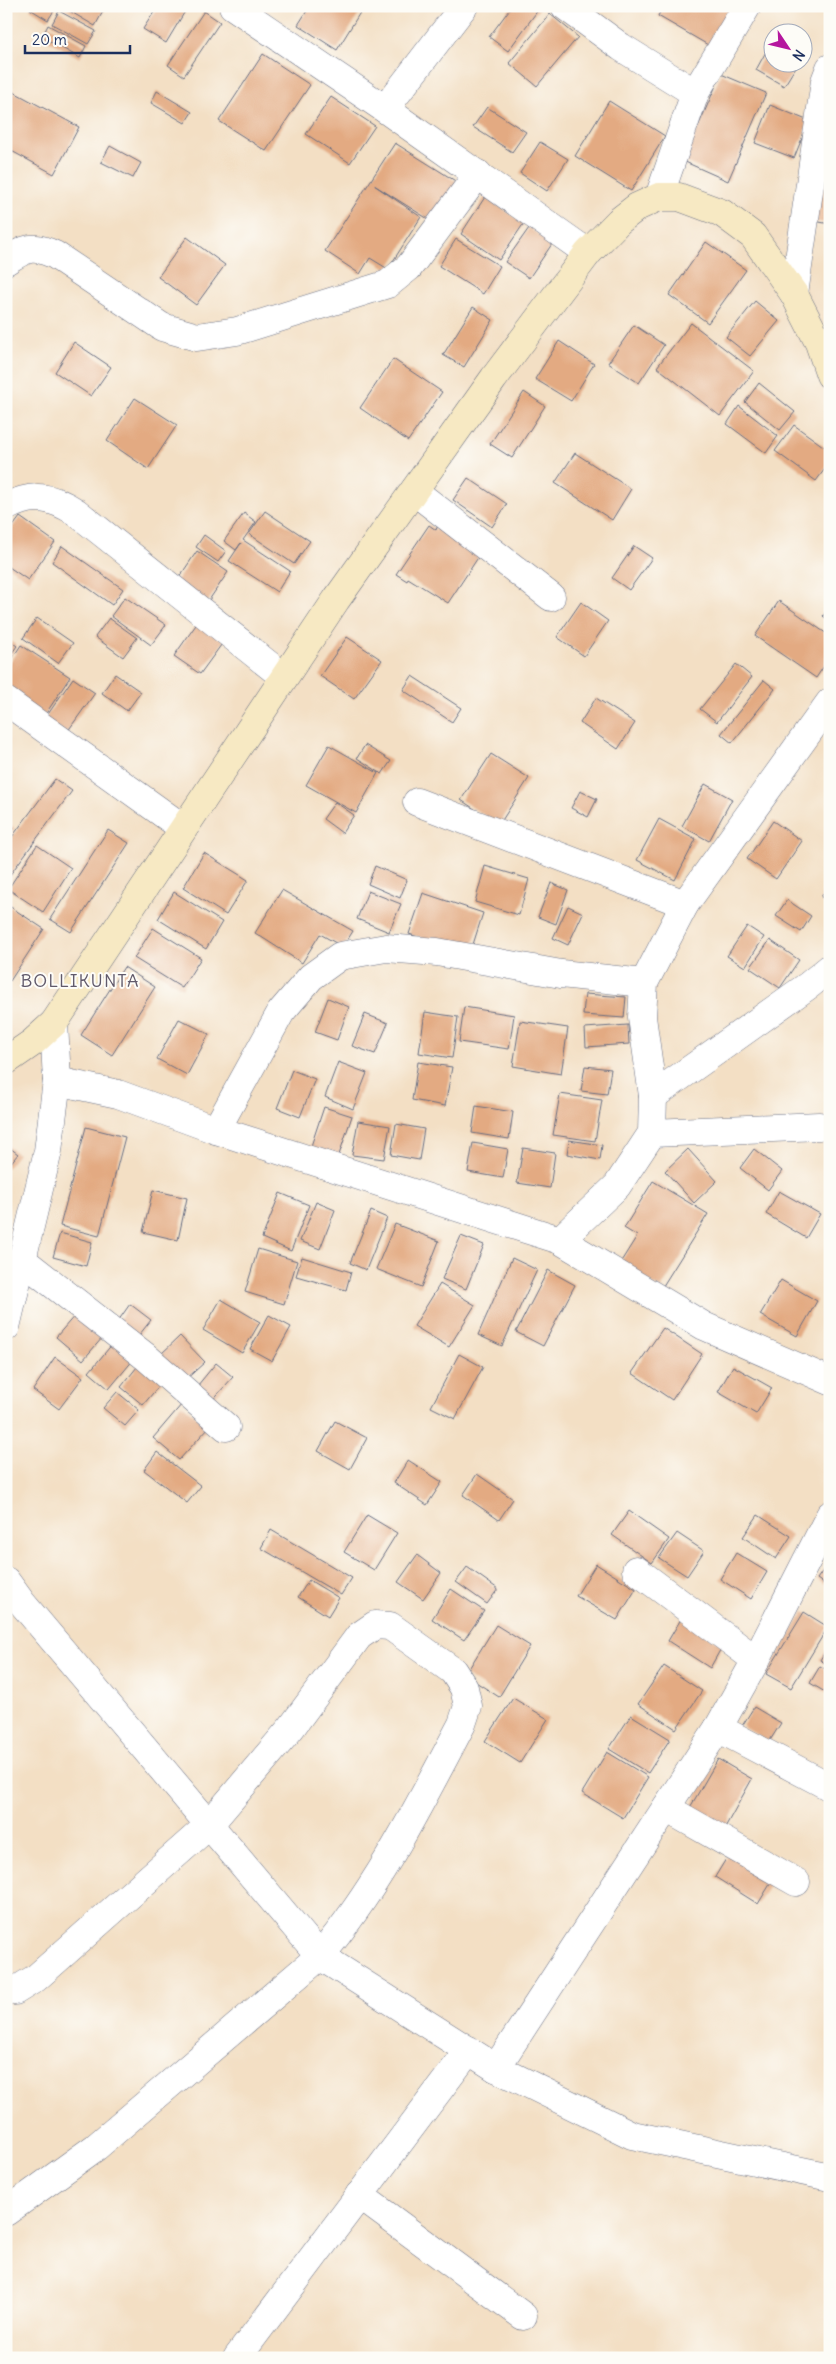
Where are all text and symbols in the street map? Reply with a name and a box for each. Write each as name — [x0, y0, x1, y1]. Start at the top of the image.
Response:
scale bar — [25, 22, 130, 54]
north arrow — [764, 22, 814, 72]
text: 20 m — [32, 30, 67, 49]
text: N — [788, 46, 809, 65]
district label: BOLLIKUNTA — [20, 969, 140, 992]

